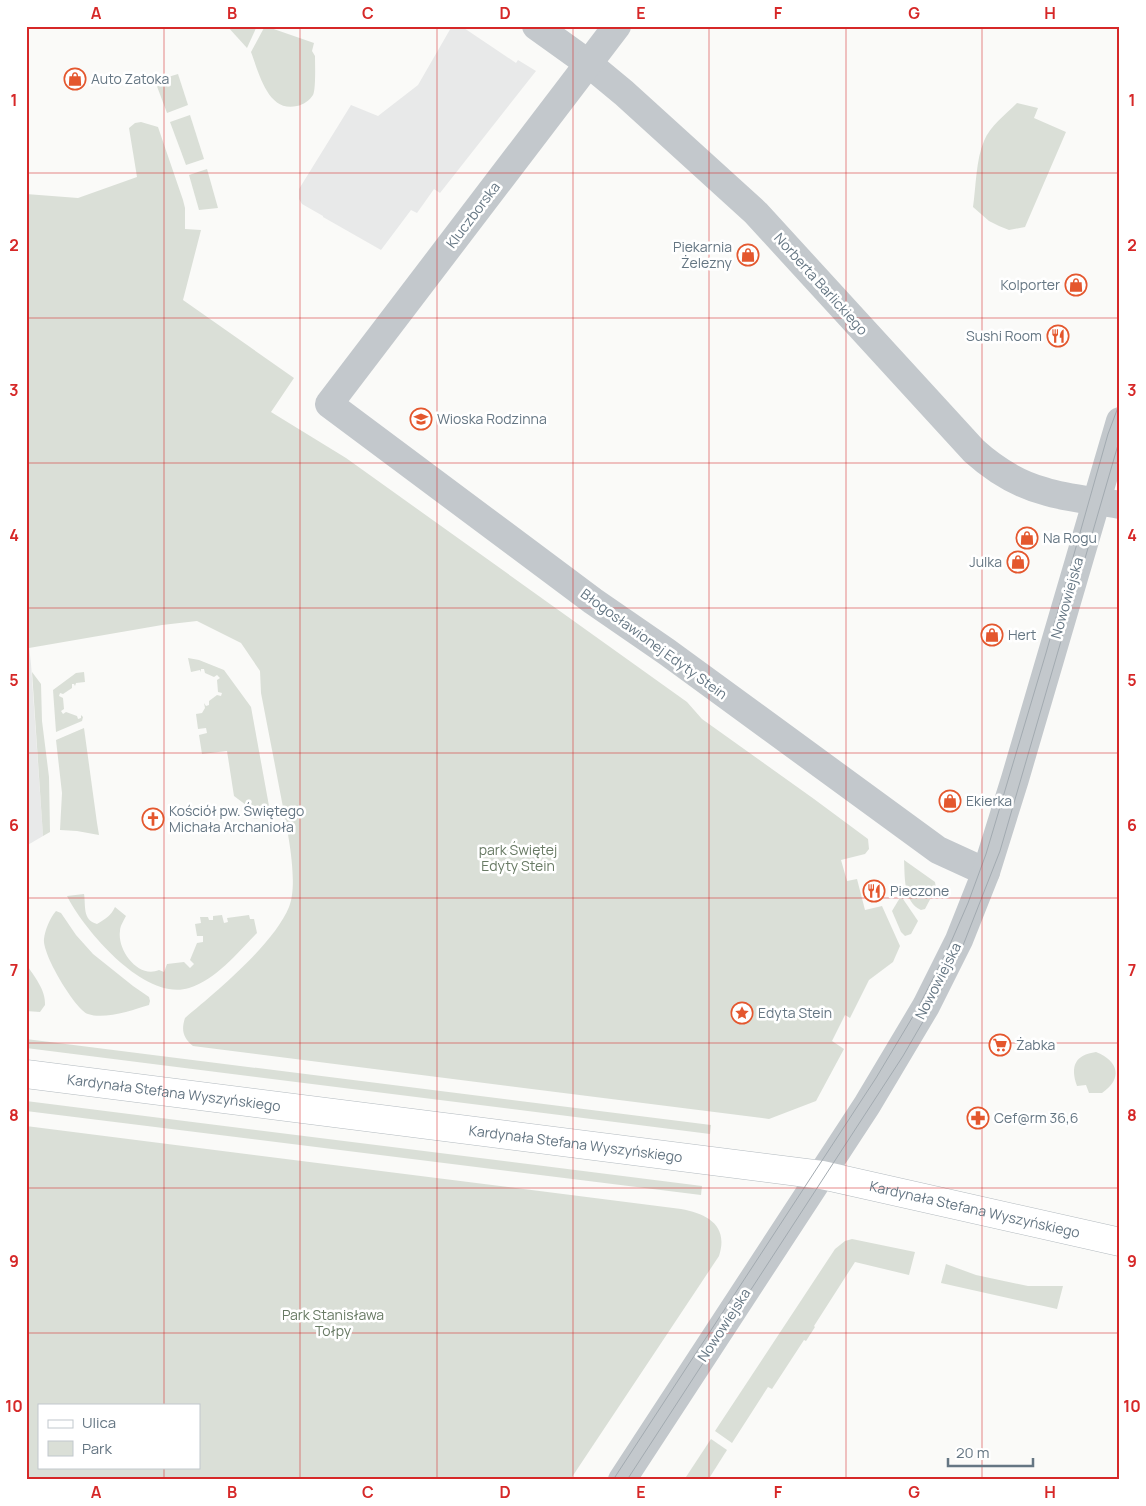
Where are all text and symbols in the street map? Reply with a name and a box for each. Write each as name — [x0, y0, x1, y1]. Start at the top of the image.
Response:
text: A — [91, 2, 102, 24]
text: B — [227, 2, 237, 24]
text: C — [362, 2, 374, 24]
text: D — [499, 2, 511, 24]
text: E — [636, 2, 646, 24]
text: F — [774, 2, 783, 24]
text: G — [908, 2, 920, 24]
text: H — [1044, 2, 1056, 24]
shop icon: Auto Zatoka — [63, 67, 87, 91]
place label: Auto Zatoka — [91, 69, 169, 88]
text: 1 — [10, 89, 18, 111]
text: 1 — [1128, 89, 1136, 111]
street label: Kluczborska — [441, 178, 504, 252]
street label: Norberta Barlickiego — [770, 229, 872, 339]
text: 2 — [9, 234, 19, 256]
text: 2 — [1127, 234, 1137, 256]
place label: Piekarnia Żelezny — [673, 237, 733, 272]
shop icon: Piekarnia Żelezny — [736, 243, 760, 267]
shop icon: Kolporter — [1064, 273, 1088, 297]
place label: Kolporter — [1001, 275, 1060, 294]
restaurant icon: Sushi Room — [1046, 324, 1070, 348]
place label: Sushi Room — [966, 326, 1042, 345]
text: 3 — [9, 379, 19, 401]
text: 3 — [1127, 379, 1137, 401]
school or university icon: Wioska Rodzinna — [409, 407, 433, 431]
place label: Wioska Rodzinna — [437, 409, 547, 428]
text: 4 — [9, 524, 19, 546]
text: 4 — [1127, 524, 1137, 546]
shop icon: Na Rogu — [1015, 526, 1039, 550]
place label: Na Rogu — [1043, 528, 1097, 547]
shop icon: Julka — [1006, 550, 1030, 574]
place label: Julka — [969, 552, 1002, 571]
street label: Nowowiejska — [1046, 555, 1087, 641]
street label: Błogosławionej Edyty Stein — [577, 584, 731, 703]
shop icon: Hert — [980, 623, 1004, 647]
place label: Hert — [1008, 625, 1037, 644]
text: 5 — [9, 669, 19, 691]
text: 5 — [1127, 669, 1137, 691]
shop icon: Ekierka — [938, 789, 962, 813]
place label: Ekierka — [966, 791, 1012, 810]
place label: Kościół pw. Świętego Michała Archanioła — [169, 801, 304, 836]
church icon: Kościół pw. Świętego Michała Archanioła — [141, 807, 165, 831]
text: 6 — [9, 814, 19, 836]
text: 6 — [1127, 814, 1137, 836]
park label: park Świętej Edyty Stein — [479, 840, 557, 875]
restaurant icon: Pieczone — [862, 879, 886, 903]
place label: Pieczone — [890, 881, 949, 900]
street label: Nowowiejska — [910, 939, 965, 1022]
text: 7 — [10, 959, 18, 981]
text: 7 — [1128, 959, 1136, 981]
place icon: Edyta Stein — [730, 1001, 754, 1025]
place label: Edyta Stein — [758, 1003, 832, 1022]
supermarket icon: Żabka — [988, 1033, 1012, 1057]
place label: Żabka — [1016, 1035, 1055, 1054]
street label: Kardynała Stefana Wyszyńskiego — [66, 1069, 282, 1115]
text: 8 — [9, 1104, 19, 1126]
text: 8 — [1127, 1104, 1137, 1126]
pharmacy icon: Cef@rm 36,6 — [966, 1106, 990, 1130]
place label: Cef@rm 36,6 — [994, 1108, 1078, 1127]
street label: Kardynała Stefana Wyszyńskiego — [468, 1120, 684, 1166]
street label: Kardynała Stefana Wyszyńskiego — [868, 1176, 1082, 1242]
text: 9 — [9, 1250, 19, 1272]
text: 9 — [1127, 1250, 1137, 1272]
street label: Nowowiejska — [693, 1284, 754, 1365]
park label: Park Stanisława Tołpy — [282, 1305, 384, 1340]
text: 10 — [5, 1395, 23, 1417]
text: 10 — [1123, 1395, 1141, 1417]
legend — [38, 1404, 200, 1468]
text: Ulica — [82, 1412, 116, 1433]
scale bar — [948, 1436, 1034, 1468]
text: Park — [82, 1438, 112, 1459]
text: 20 m — [956, 1442, 989, 1463]
text: A — [91, 1481, 102, 1503]
text: B — [227, 1481, 237, 1503]
text: C — [362, 1481, 374, 1503]
text: D — [499, 1481, 511, 1503]
text: E — [636, 1481, 646, 1503]
text: F — [774, 1481, 783, 1503]
text: G — [908, 1481, 920, 1503]
text: H — [1044, 1481, 1056, 1503]

